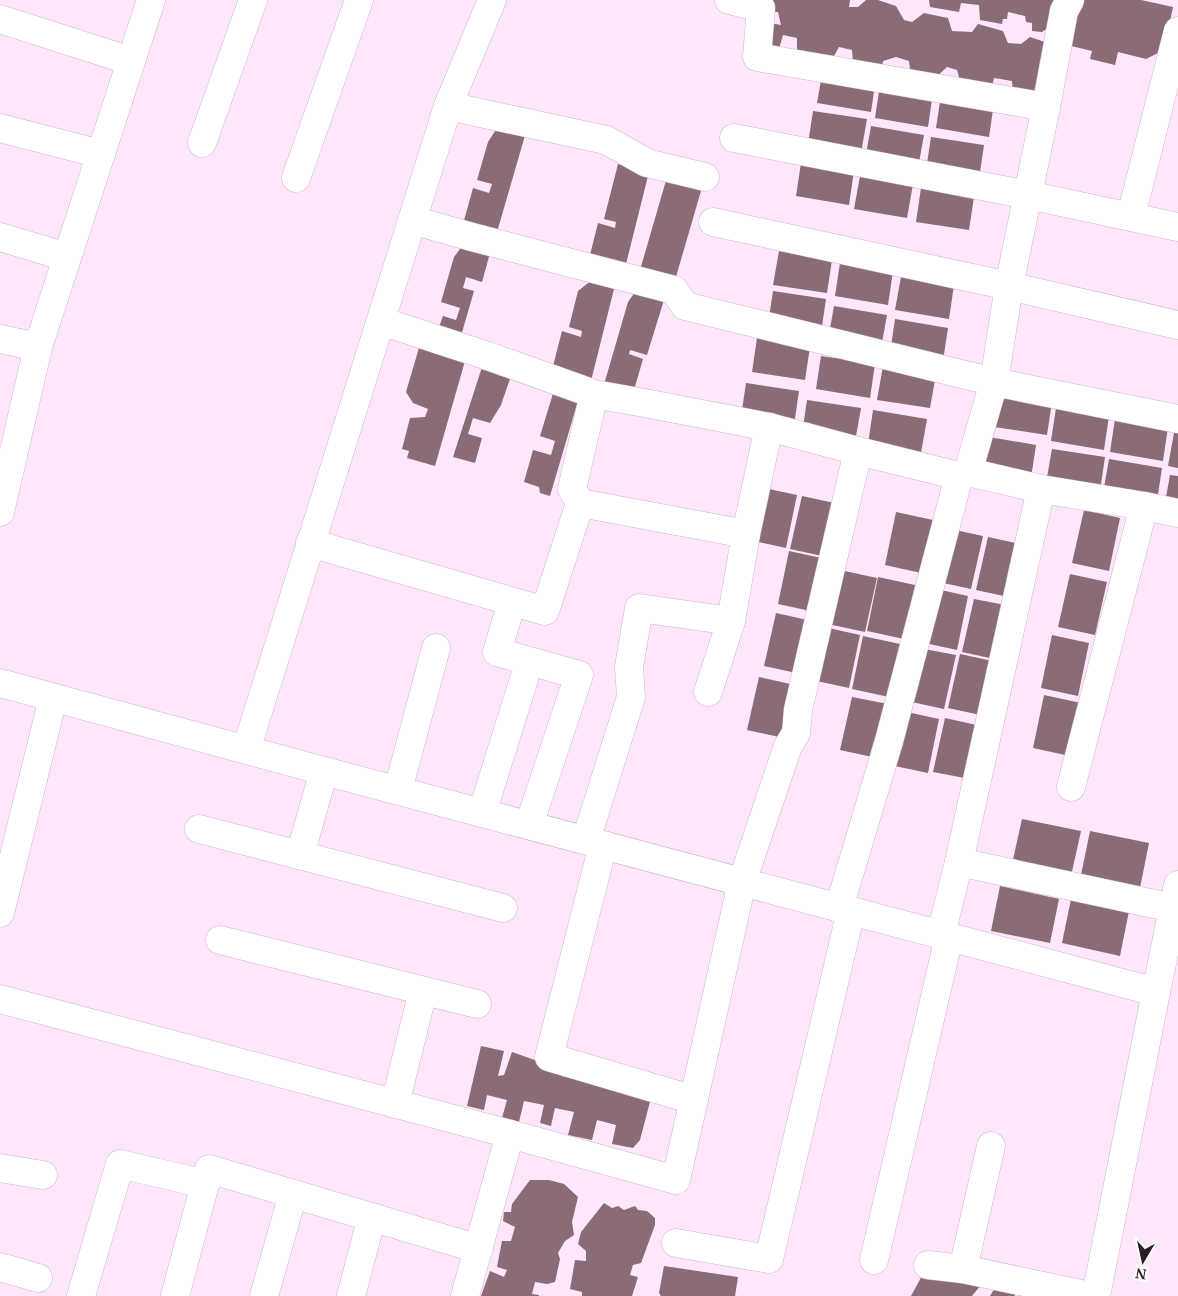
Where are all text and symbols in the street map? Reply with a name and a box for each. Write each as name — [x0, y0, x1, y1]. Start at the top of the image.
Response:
north arrow — [1118, 1236, 1168, 1286]
text: N — [1134, 1264, 1148, 1285]

